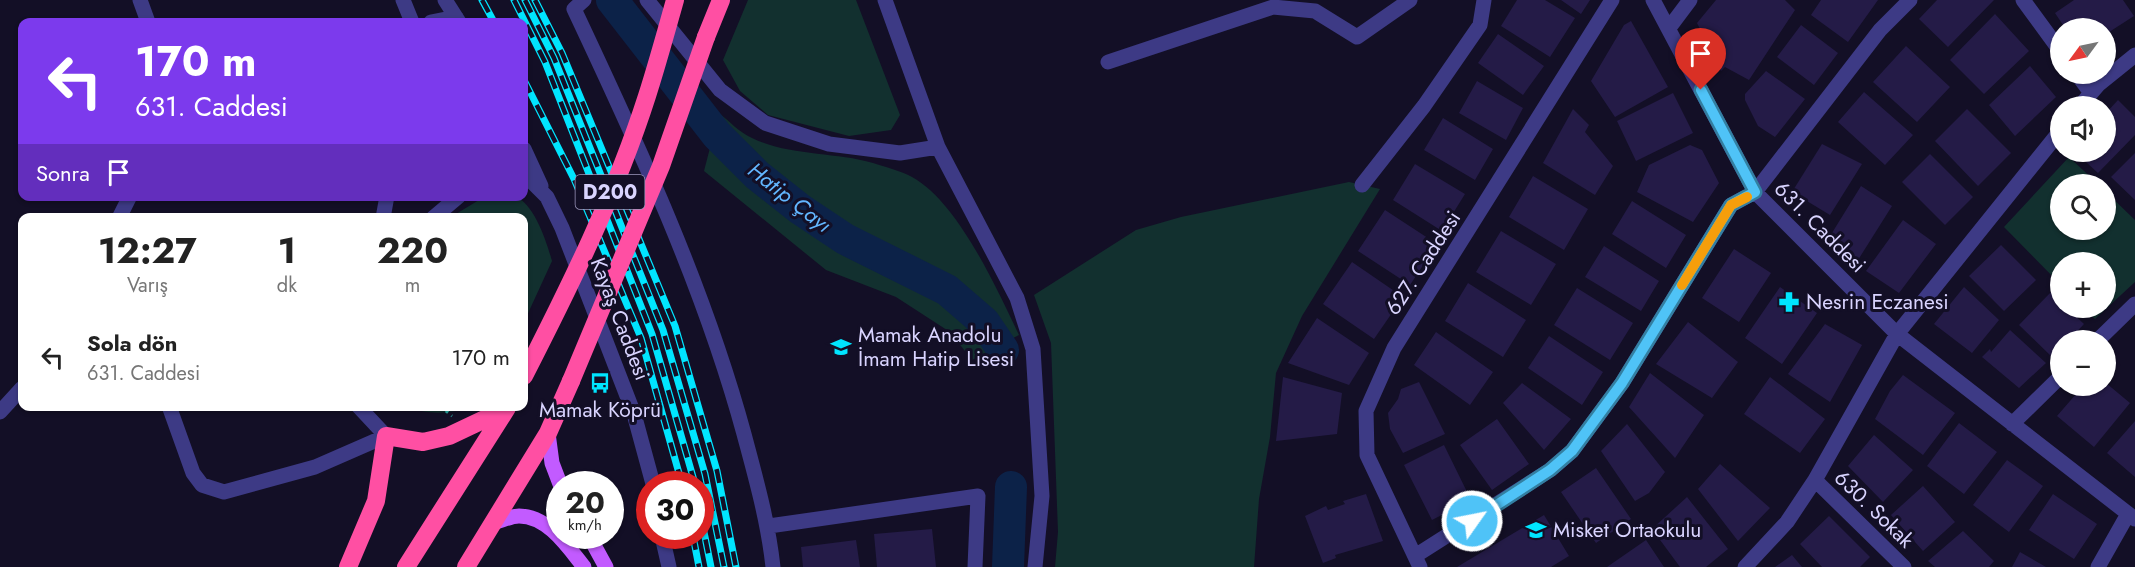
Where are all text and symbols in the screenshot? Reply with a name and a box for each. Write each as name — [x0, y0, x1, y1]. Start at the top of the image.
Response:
north arrow — [2050, 18, 2116, 84]
map controls — [2050, 18, 2116, 396]
pin — [1675, 28, 1726, 90]
text: 170 m — [135, 31, 257, 92]
icon: arrive — [1684, 37, 1717, 70]
icon: left — [36, 42, 114, 120]
text: 631. Caddesi — [135, 87, 288, 126]
button: sound — [2050, 96, 2116, 162]
water label: Hatip Çayı — [741, 154, 839, 240]
icon: arrive — [102, 156, 135, 189]
text: Sonra — [36, 157, 90, 189]
street label: 631. Caddesi — [1767, 174, 1873, 280]
button: search — [2050, 174, 2116, 240]
road number: D200 — [576, 175, 644, 209]
street label: 627. Caddesi — [1378, 205, 1468, 321]
text: 12:27 — [98, 224, 197, 276]
text: 1 — [278, 224, 296, 276]
text: 220 — [377, 224, 448, 276]
button: + — [2050, 252, 2116, 318]
street label: Kayaş Caddesi — [583, 253, 657, 385]
text: Varış — [127, 271, 168, 300]
text: dk — [277, 271, 297, 300]
text: m — [405, 271, 420, 300]
place label: Nesrin Eczanesi — [1806, 287, 1949, 317]
pharmacy icon: Nesrin Eczanesi — [1777, 290, 1801, 314]
place label: Mamak Anadolu İmam Hatip Lisesi — [858, 320, 1014, 374]
text: Sola dön — [87, 327, 177, 359]
button: − — [2050, 330, 2116, 396]
school or university icon: Mamak Anadolu İmam Hatip Lisesi — [829, 335, 853, 359]
icon: left — [36, 341, 69, 374]
text: 170 m — [452, 341, 510, 373]
text: 631. Caddesi — [87, 359, 200, 388]
bus stop icon: Mamak Köprü — [588, 371, 612, 395]
place label: Mamak Köprü — [539, 395, 661, 425]
street label: 630. Sokak — [1827, 463, 1921, 555]
speed limit sign: 30 — [636, 471, 714, 549]
text: 20 — [565, 481, 605, 524]
position arrow — [1440, 489, 1504, 553]
text: km/h — [568, 514, 602, 536]
place label: Misket Ortaokulu — [1553, 515, 1701, 545]
school or university icon: Misket Ortaokulu — [1524, 518, 1548, 542]

